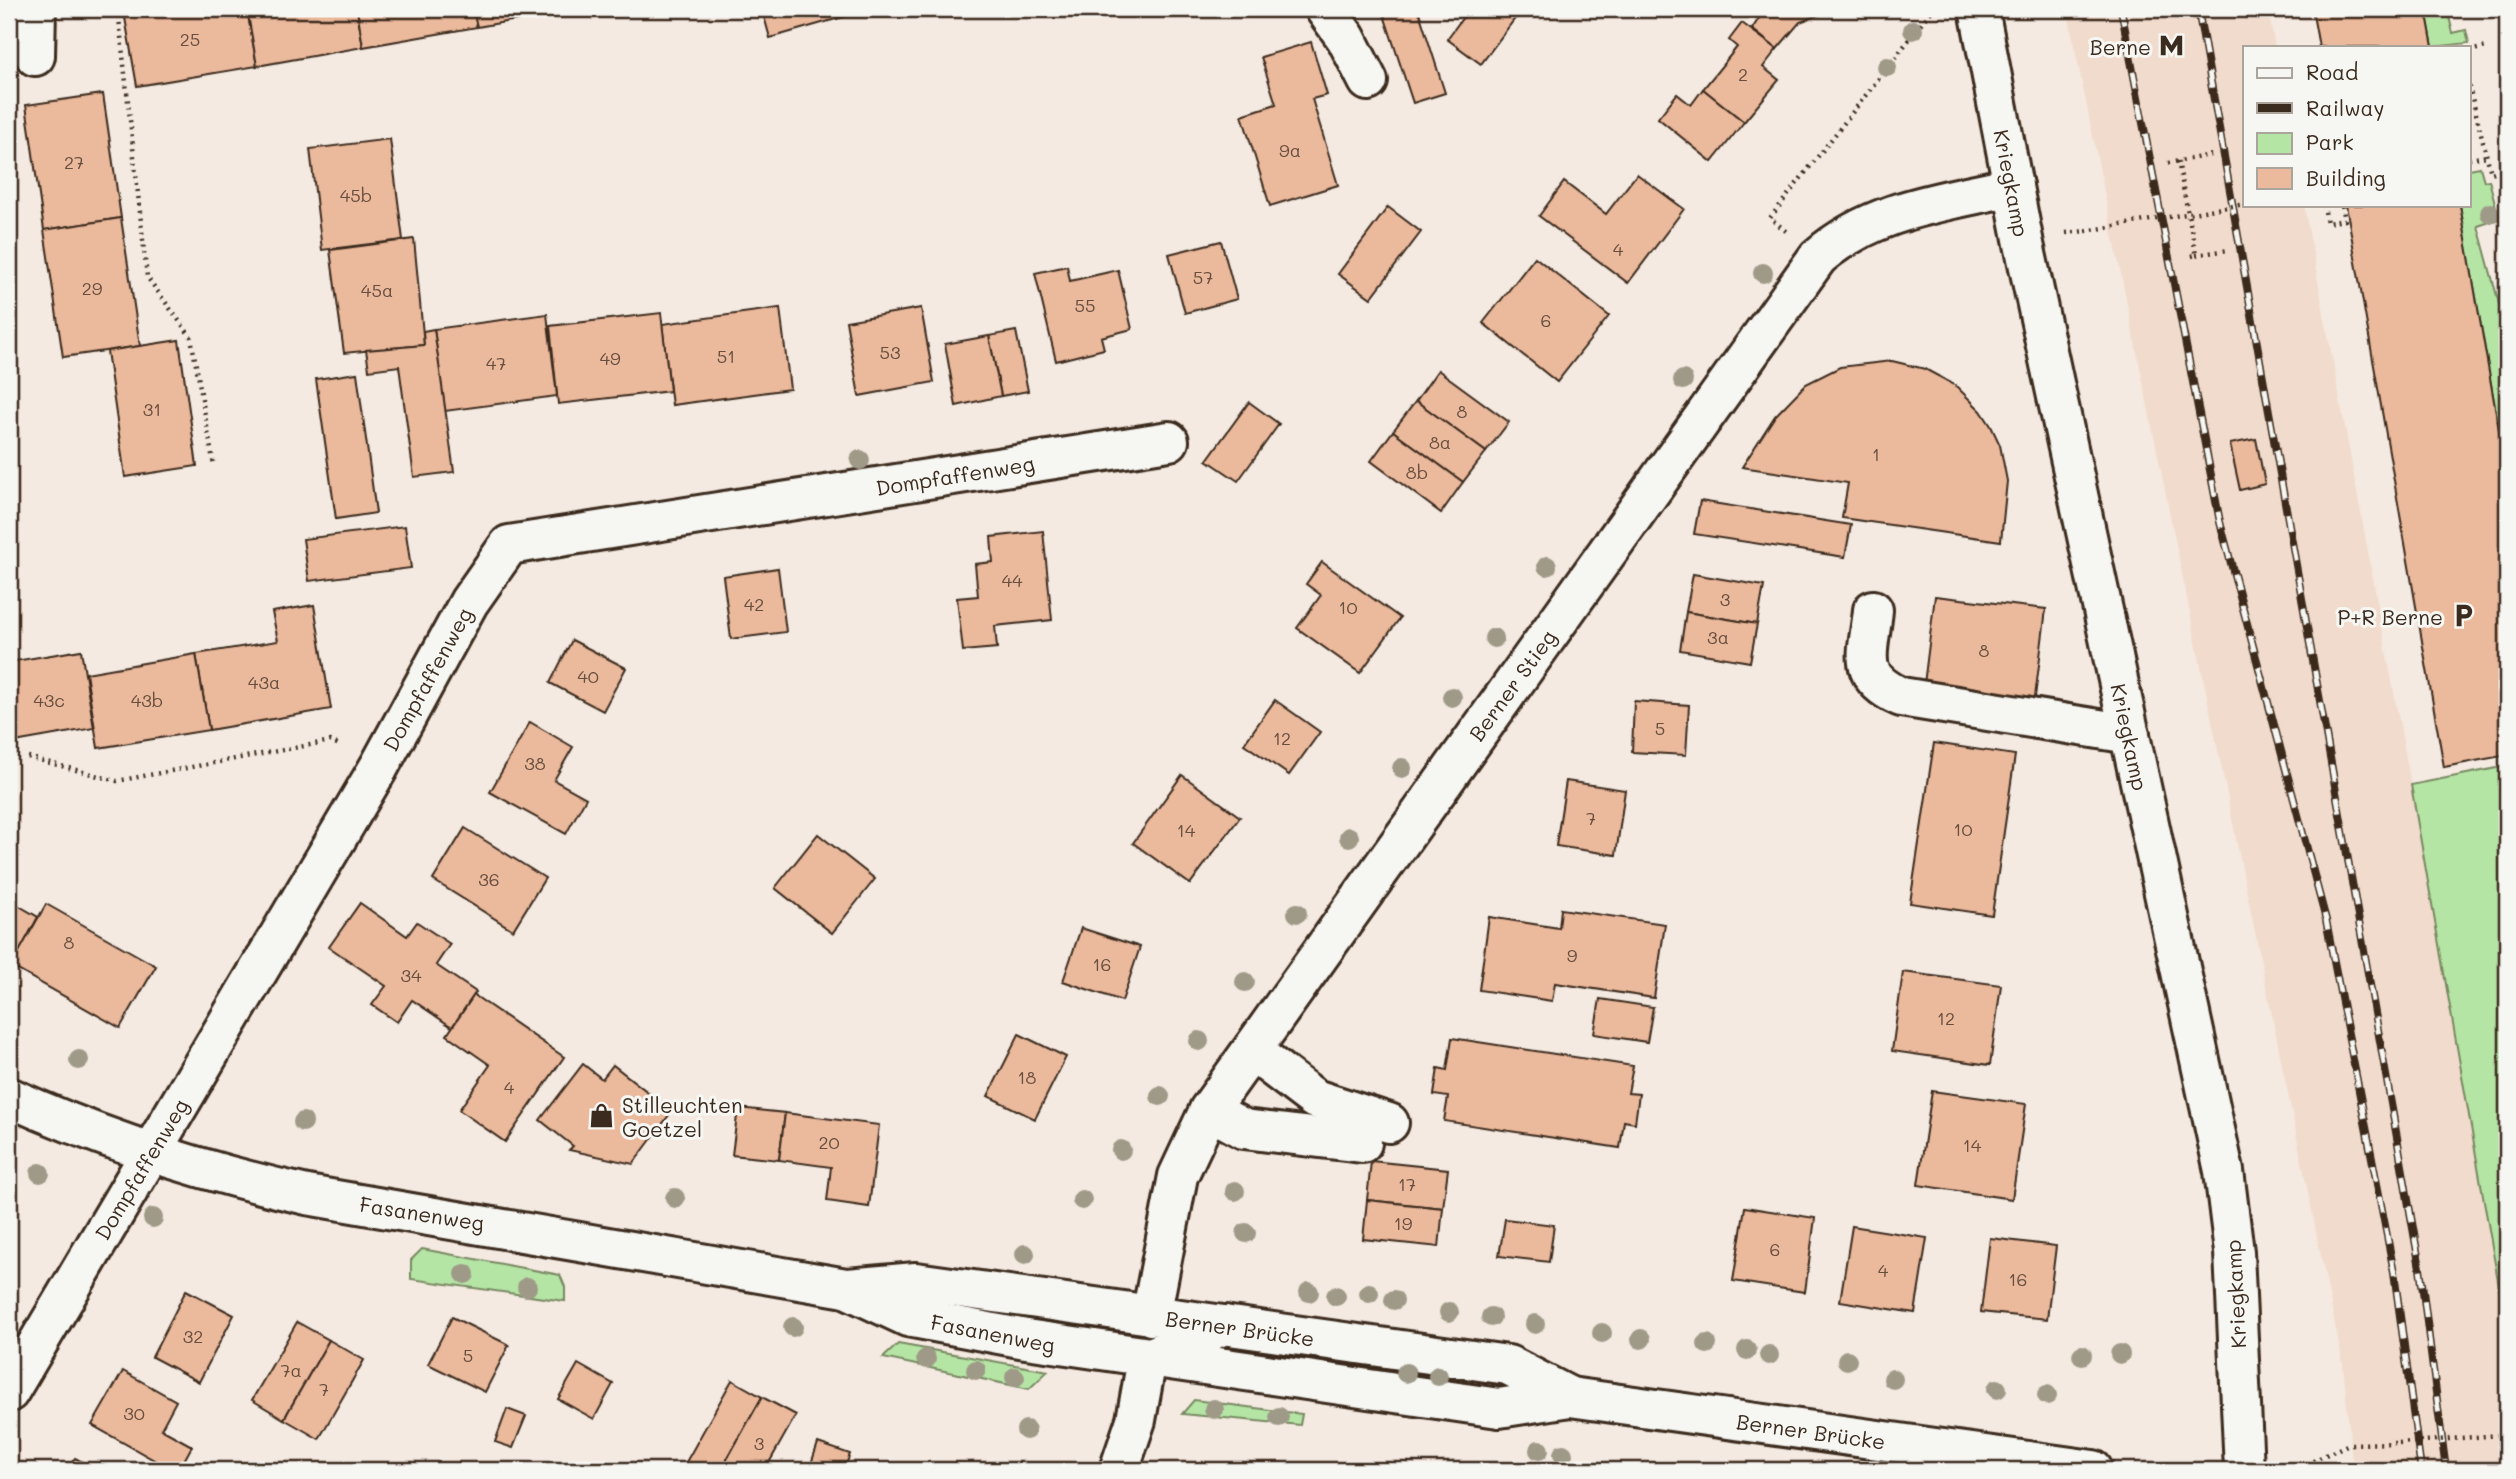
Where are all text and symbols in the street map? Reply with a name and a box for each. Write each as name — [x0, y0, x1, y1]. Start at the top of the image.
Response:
house number: 25 — [180, 27, 200, 51]
metro station icon: Berne — [2157, 32, 2185, 60]
place label: Berne — [2090, 33, 2151, 60]
legend — [2243, 46, 2470, 206]
text: Road — [2306, 58, 2358, 85]
house number: 2 — [1738, 62, 1748, 86]
text: Railway — [2306, 94, 2385, 121]
street label: Kriegkamp — [1988, 127, 2036, 239]
text: Park — [2306, 128, 2354, 155]
house number: 9a — [1279, 138, 1301, 162]
house number: 27 — [64, 150, 84, 174]
text: Building — [2306, 164, 2386, 191]
house number: 45b — [340, 183, 372, 207]
house number: 4 — [1613, 237, 1624, 261]
house number: 57 — [1193, 265, 1213, 289]
house number: 29 — [82, 276, 103, 300]
house number: 45a — [361, 278, 393, 302]
house number: 55 — [1075, 293, 1096, 317]
house number: 6 — [1541, 308, 1551, 332]
house number: 53 — [879, 340, 901, 364]
house number: 51 — [717, 344, 735, 368]
house number: 49 — [599, 346, 621, 370]
house number: 47 — [486, 351, 506, 375]
house number: 31 — [143, 397, 161, 421]
house number: 8 — [1457, 399, 1468, 423]
house number: 8a — [1429, 430, 1451, 454]
house number: 1 — [1872, 442, 1880, 466]
street label: Dompfaffenweg — [874, 449, 1036, 501]
house number: 8b — [1406, 460, 1428, 484]
house number: 44 — [1001, 568, 1023, 592]
house number: 3 — [1720, 587, 1730, 611]
house number: 42 — [744, 592, 764, 616]
house number: 10 — [1338, 595, 1358, 619]
street label: Dompfaffenweg — [376, 602, 478, 756]
parking icon: P+R Berne — [2449, 602, 2477, 630]
place label: P+R Berne — [2337, 603, 2443, 630]
street label: Berner Stieg — [1463, 624, 1561, 746]
house number: 3a — [1707, 625, 1729, 649]
house number: 8 — [1979, 638, 1990, 662]
house number: 40 — [577, 664, 599, 688]
house number: 43a — [248, 670, 280, 694]
street label: Kriegkamp — [2105, 681, 2155, 793]
house number: 43c — [33, 688, 65, 712]
house number: 43b — [131, 688, 163, 712]
house number: 5 — [1655, 716, 1665, 740]
house number: 12 — [1273, 726, 1291, 750]
house number: 38 — [524, 751, 546, 775]
house number: 7 — [1586, 806, 1596, 830]
house number: 10 — [1953, 817, 1973, 841]
house number: 14 — [1177, 818, 1196, 842]
house number: 36 — [478, 867, 500, 891]
house number: 8 — [64, 930, 75, 954]
house number: 9 — [1567, 943, 1578, 967]
house number: 16 — [1093, 952, 1111, 976]
house number: 34 — [400, 963, 422, 987]
house number: 12 — [1937, 1006, 1955, 1030]
house number: 18 — [1018, 1065, 1037, 1089]
house number: 4 — [504, 1075, 515, 1099]
place label: Stilleuchten Goetzel — [622, 1091, 743, 1142]
street label: Dompfaffenweg — [88, 1093, 194, 1245]
shop icon: Stilleuchten Goetzel — [588, 1102, 616, 1130]
house number: 20 — [818, 1130, 840, 1154]
house number: 14 — [1963, 1133, 1982, 1157]
house number: 17 — [1398, 1172, 1416, 1196]
street label: Fasanenweg — [358, 1190, 486, 1236]
house number: 19 — [1394, 1211, 1413, 1235]
house number: 6 — [1770, 1237, 1780, 1261]
street label: Kriegkamp — [2219, 1239, 2251, 1349]
house number: 4 — [1878, 1258, 1889, 1282]
house number: 16 — [2009, 1267, 2027, 1291]
street label: Berner Brücke — [1164, 1304, 1316, 1352]
street label: Fasanenweg — [929, 1308, 1057, 1358]
house number: 32 — [183, 1324, 203, 1348]
house number: 5 — [463, 1343, 473, 1367]
house number: 7a — [280, 1358, 302, 1382]
house number: 7 — [319, 1377, 329, 1401]
house number: 30 — [123, 1401, 145, 1425]
street label: Berner Brücke — [1735, 1407, 1887, 1455]
house number: 3 — [754, 1431, 764, 1455]

